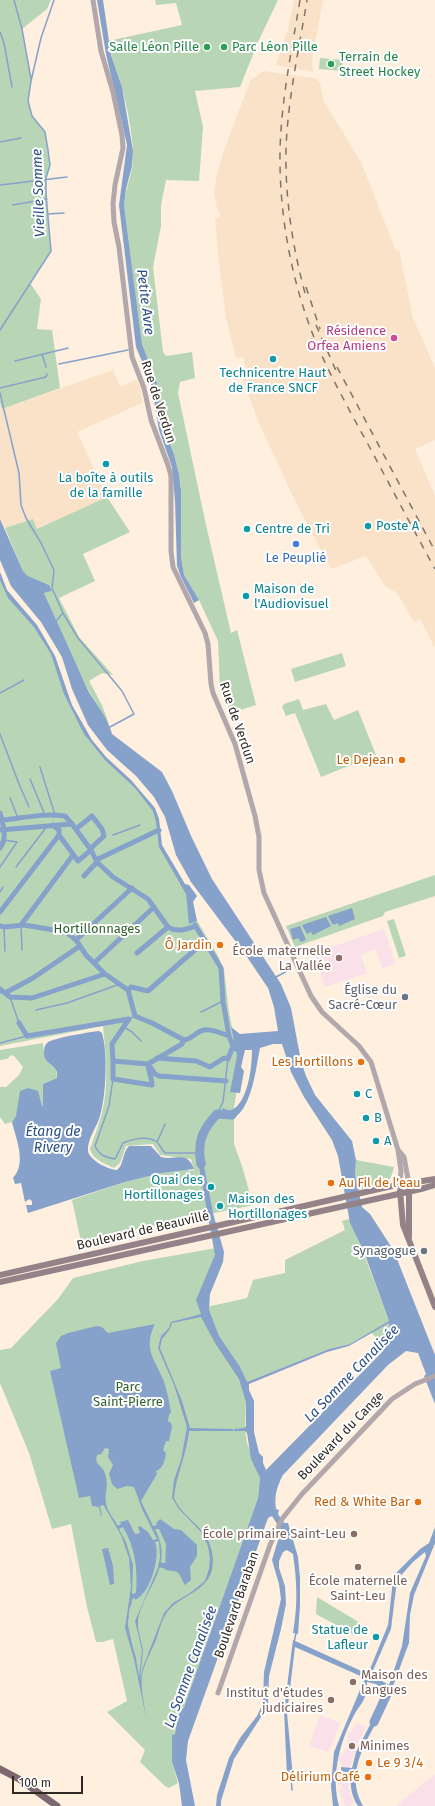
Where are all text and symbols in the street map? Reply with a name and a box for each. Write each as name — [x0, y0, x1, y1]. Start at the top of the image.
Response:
place label: Salle Léon Pille — [109, 39, 199, 55]
place label: Parc Léon Pille — [232, 39, 318, 55]
marker: Salle Léon Pille — [202, 42, 212, 52]
marker: Parc Léon Pille — [219, 42, 229, 52]
place label: Terrain de Street Hockey — [339, 49, 420, 80]
marker: Terrain de Street Hockey — [326, 59, 336, 69]
water label: Vieille Somme — [29, 149, 49, 237]
water label: Petite Avre — [133, 268, 157, 336]
place label: Résidence Orfea Amiens — [307, 323, 386, 354]
marker: Résidence Orfea Amiens — [389, 333, 399, 343]
marker: Technicentre Haut de France SNCF — [268, 354, 278, 364]
street label: Rue de Verdun — [137, 359, 179, 445]
place label: Technicentre Haut de France SNCF — [220, 365, 326, 396]
marker: La boîte à outils de la famille — [101, 459, 111, 469]
place label: La boîte à outils de la famille — [59, 470, 153, 501]
place label: Poste A — [376, 518, 419, 534]
place label: Centre de Tri — [255, 521, 330, 537]
marker: Poste A — [363, 521, 373, 531]
marker: Centre de Tri — [242, 524, 252, 534]
marker: Le Peuplié — [291, 539, 301, 549]
place label: Le Peuplié — [266, 550, 326, 566]
place label: Maison de l'Audiovisuel — [254, 581, 329, 612]
marker: Maison de l'Audiovisuel — [241, 591, 251, 601]
street label: Rue de Verdun — [216, 680, 258, 766]
place label: Le Dejean — [337, 752, 394, 768]
marker: Le Dejean — [397, 755, 407, 765]
park label: Hortillonnages — [54, 921, 140, 937]
place label: Ô Jardin — [165, 937, 212, 953]
marker: Ô Jardin — [215, 940, 225, 950]
place label: École maternelle La Vallée — [232, 943, 331, 974]
marker: École maternelle La Vallée — [334, 953, 344, 963]
place label: Église du Sacré-Cœur — [328, 982, 397, 1013]
marker: Église du Sacré-Cœur — [400, 992, 410, 1002]
place label: Les Hortillons — [272, 1054, 353, 1070]
marker: Les Hortillons — [356, 1057, 366, 1067]
place label: C — [365, 1086, 372, 1102]
marker: C — [352, 1089, 362, 1099]
place label: B — [374, 1110, 382, 1126]
marker: B — [361, 1113, 371, 1123]
water label: Étang de Rivery — [25, 1124, 81, 1156]
place label: A — [384, 1133, 391, 1149]
marker: A — [371, 1136, 381, 1146]
place label: Quai des Hortillonages — [124, 1172, 203, 1203]
place label: Au Fil de l'eau — [339, 1175, 421, 1191]
marker: Au Fil de l'eau — [326, 1178, 336, 1188]
marker: Quai des Hortillonages — [206, 1182, 216, 1192]
place label: Maison des Hortillonages — [228, 1191, 307, 1222]
marker: Maison des Hortillonages — [215, 1201, 225, 1211]
street label: Boulevard de Beauvillé — [75, 1208, 211, 1254]
place label: Synagogue — [353, 1243, 416, 1259]
marker: Synagogue — [419, 1246, 429, 1256]
water label: La Somme Canalisée — [301, 1322, 403, 1426]
park label: Parc Saint-Pierre — [93, 1379, 163, 1410]
street label: Boulevard du Cange — [295, 1388, 387, 1484]
place label: Red & White Bar — [314, 1494, 410, 1510]
marker: Red & White Bar — [413, 1497, 423, 1507]
place label: École primaire Saint-Leu — [202, 1526, 346, 1542]
marker: École primaire Saint-Leu — [349, 1529, 359, 1539]
street label: Boulevard Baraban — [211, 1550, 263, 1660]
marker: École maternelle Saint-Leu — [353, 1562, 363, 1572]
place label: École maternelle Saint-Leu — [309, 1573, 407, 1604]
water label: La Somme Canalisée — [161, 1604, 221, 1730]
place label: Statue de Lafleur — [312, 1622, 368, 1653]
marker: Statue de Lafleur — [371, 1632, 381, 1642]
place label: Maison des langues — [361, 1667, 428, 1698]
marker: Maison des langues — [348, 1677, 358, 1687]
place label: Institut d'études judiciaires — [226, 1685, 323, 1716]
marker: Institut d'études judiciaires — [326, 1695, 336, 1705]
place label: Minimes — [360, 1738, 409, 1754]
marker: Minimes — [347, 1741, 357, 1751]
place label: Le 9 3/4 — [377, 1755, 423, 1771]
marker: Le 9 3/4 — [364, 1758, 374, 1768]
scale bar — [14, 1768, 85, 1794]
place label: Délirium Café — [281, 1769, 360, 1785]
marker: Délirium Café — [363, 1772, 373, 1782]
text: 100 m — [19, 1776, 51, 1790]

